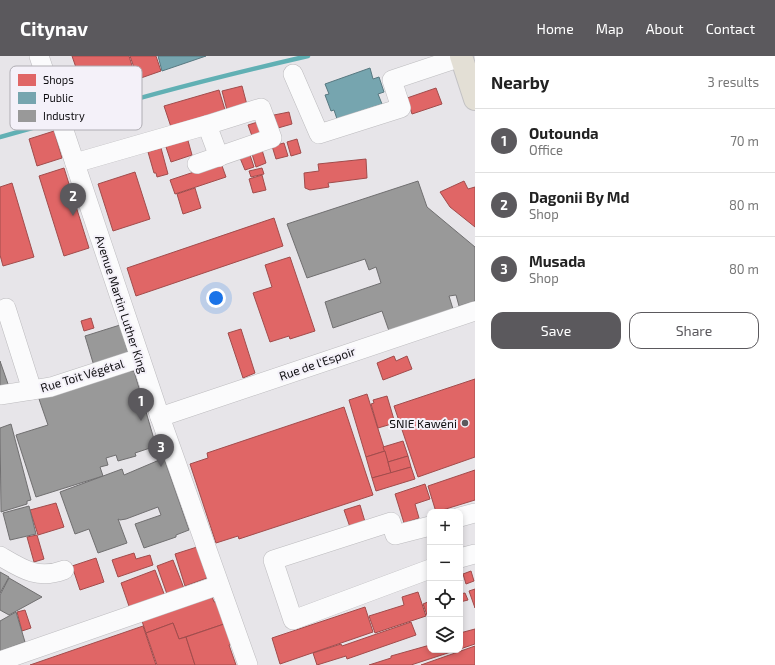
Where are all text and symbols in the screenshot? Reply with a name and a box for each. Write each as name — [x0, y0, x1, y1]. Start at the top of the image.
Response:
text: Citynav — [20, 17, 88, 40]
text: Home — [537, 20, 574, 37]
text: Map — [596, 20, 624, 37]
text: About — [646, 20, 684, 37]
text: Contact — [706, 20, 755, 37]
legend — [10, 66, 142, 130]
text: Nearby — [491, 72, 549, 92]
text: Shops — [43, 73, 74, 86]
text: 3 results — [708, 74, 759, 90]
text: Public — [43, 91, 73, 104]
text: Industry — [43, 109, 85, 122]
text: Outounda — [529, 124, 599, 142]
text: 1 — [501, 133, 507, 149]
text: 70 m — [730, 133, 759, 149]
text: Office — [529, 142, 563, 158]
pin: 2 — [60, 183, 86, 216]
text: Dagonii By Md — [529, 188, 630, 206]
text: 2 — [500, 197, 508, 213]
text: 80 m — [729, 197, 759, 213]
text: Shop — [529, 206, 559, 222]
street label: Avenue Martin Luther King — [93, 233, 151, 375]
text: Musada — [529, 252, 586, 270]
text: 3 — [500, 261, 508, 277]
text: 80 m — [729, 261, 759, 277]
text: Shop — [529, 270, 559, 286]
your location — [206, 288, 226, 308]
button: Save — [491, 312, 621, 349]
button: Share — [629, 312, 759, 349]
street label: Rue de l'Espoir — [277, 343, 357, 383]
street label: Rue Toit Végétal — [39, 356, 126, 394]
pin: 1 — [128, 388, 154, 421]
place label: SNIE Kawéni — [389, 416, 457, 430]
marker: SNIE Kawéni — [460, 418, 470, 428]
pin: 3 — [148, 434, 174, 467]
map controls — [427, 509, 463, 653]
button: + — [427, 509, 463, 545]
button: − — [427, 545, 463, 581]
button: locate — [427, 581, 463, 617]
button: layers — [427, 617, 463, 653]

